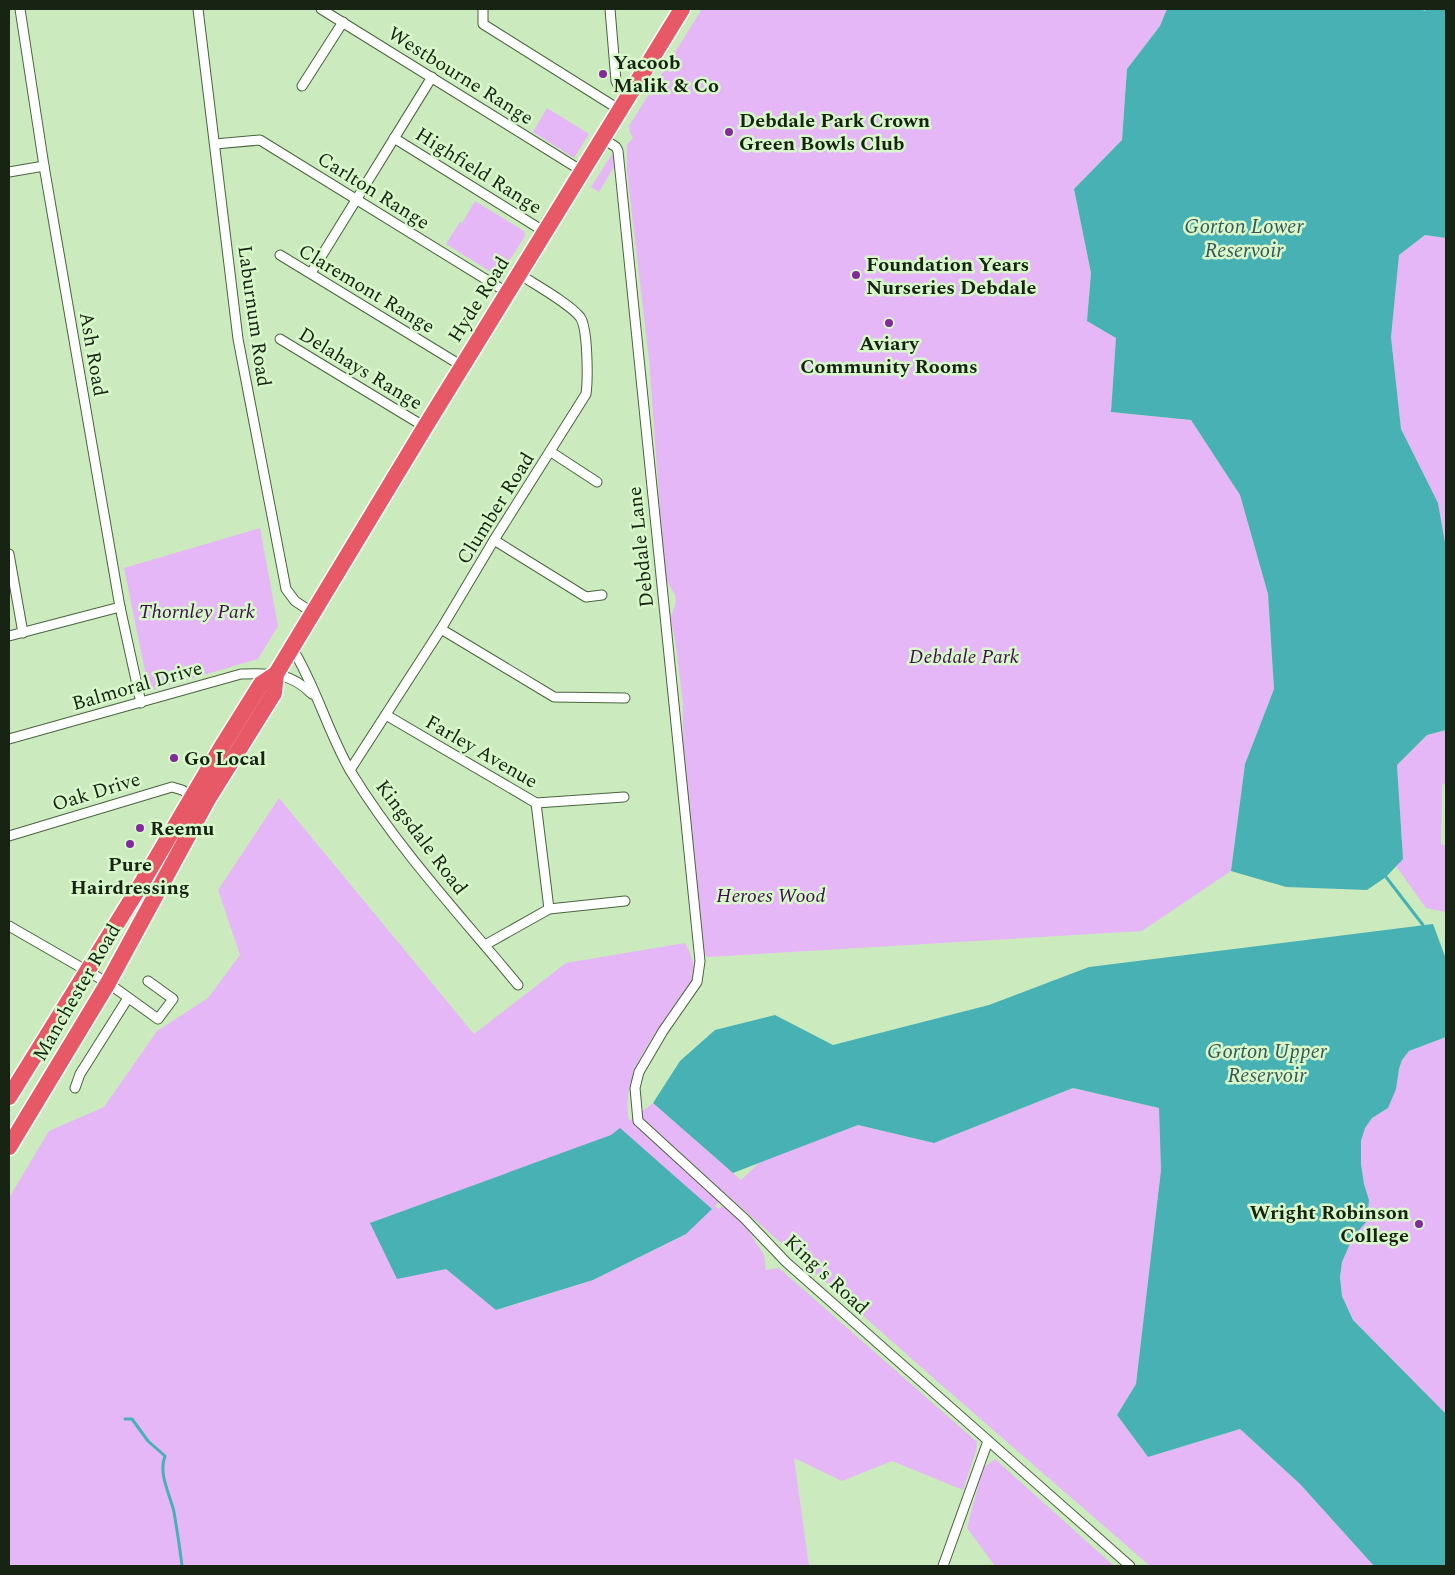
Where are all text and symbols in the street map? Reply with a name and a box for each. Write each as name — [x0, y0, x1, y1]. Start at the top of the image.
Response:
street label: Westbourne Range — [382, 19, 539, 133]
place label: Yacoob Malik & Co — [613, 48, 719, 101]
marker: Yacoob Malik & Co — [597, 68, 609, 80]
place label: Debdale Park Crown Green Bowls Club — [739, 106, 930, 159]
street label: Highfield Range — [409, 120, 548, 222]
marker: Debdale Park Crown Green Bowls Club — [723, 126, 735, 138]
street label: Carlton Range — [311, 144, 436, 237]
water label: Gorton Lower Reservoir — [1184, 211, 1304, 267]
street label: Claremont Range — [292, 236, 441, 342]
street label: Laburnum Road — [229, 243, 279, 389]
place label: Foundation Years Nurseries Debdale — [866, 250, 1036, 303]
street label: Hyde Road — [440, 251, 517, 349]
marker: Foundation Years Nurseries Debdale — [850, 269, 862, 281]
street label: Ash Road — [71, 310, 115, 399]
marker: Aviary Community Rooms — [883, 317, 895, 329]
street label: Delahays Range — [293, 320, 428, 418]
place label: Aviary Community Rooms — [800, 329, 978, 382]
street label: Clumber Road — [449, 446, 542, 571]
street label: Debdale Lane — [620, 485, 662, 609]
park label: Thornley Park — [139, 597, 256, 627]
park label: Debdale Park — [909, 642, 1020, 672]
street label: Balmoral Drive — [69, 653, 206, 719]
street label: Farley Avenue — [420, 707, 543, 796]
place label: Go Local — [184, 744, 266, 774]
marker: Go Local — [168, 752, 180, 764]
street label: Oak Drive — [48, 764, 144, 820]
street label: Kingsdale Road — [368, 774, 475, 902]
place label: Reemu — [150, 814, 215, 844]
marker: Reemu — [134, 822, 146, 834]
marker: Pure Hairdressing — [124, 838, 136, 850]
place label: Pure Hairdressing — [70, 850, 190, 903]
park label: Heroes Wood — [716, 881, 826, 911]
street label: Manchester Road — [25, 918, 129, 1067]
water label: Gorton Upper Reservoir — [1207, 1036, 1328, 1092]
place label: Wright Robinson College — [1250, 1198, 1409, 1251]
marker: Wright Robinson College — [1413, 1218, 1425, 1230]
street label: King's Road — [777, 1227, 876, 1322]

